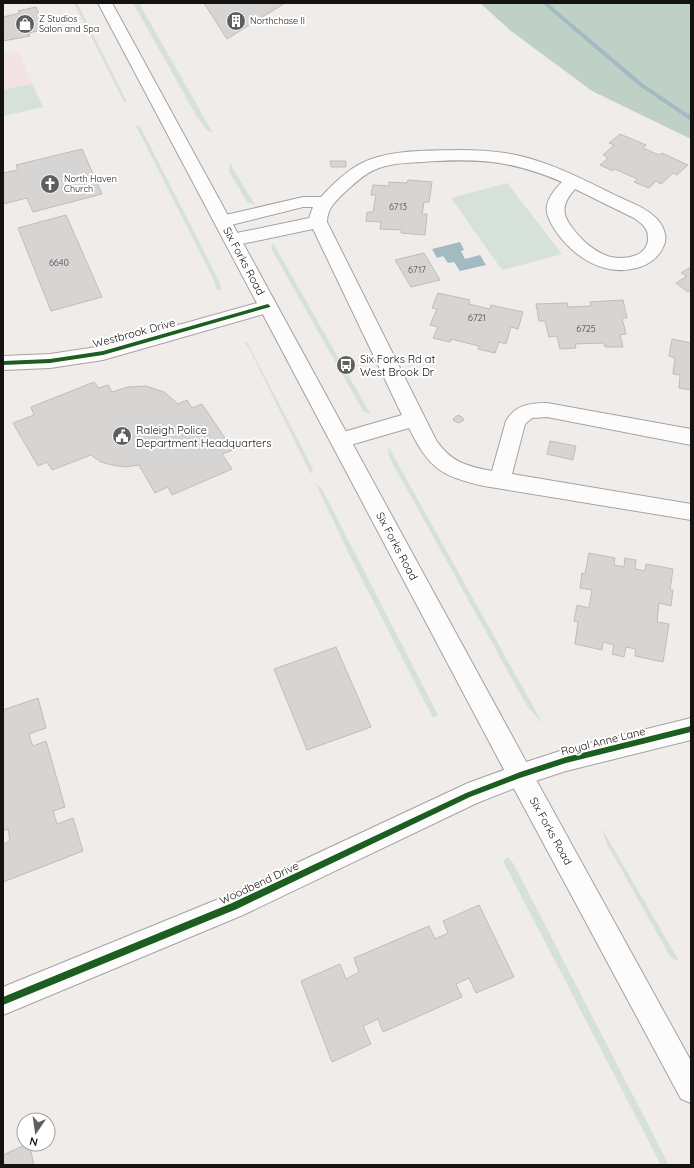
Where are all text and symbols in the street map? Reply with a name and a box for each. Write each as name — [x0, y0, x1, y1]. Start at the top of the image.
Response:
building icon: Northchase II — [225, 10, 247, 32]
shop icon: Z Studios Salon and Spa — [14, 13, 36, 35]
place label: Z Studios Salon and Spa — [39, 13, 99, 34]
place label: Northchase II — [250, 15, 305, 26]
church icon: North Haven Church — [39, 173, 61, 195]
place label: North Haven Church — [64, 173, 117, 194]
house number: 6713 — [389, 201, 407, 212]
street label: Six Forks Road — [220, 225, 268, 297]
house number: 6640 — [49, 257, 69, 268]
house number: 6717 — [408, 264, 426, 275]
house number: 6721 — [468, 312, 486, 323]
street label: Westbrook Drive — [91, 315, 177, 351]
house number: 6725 — [576, 323, 596, 334]
place label: Six Forks Rd at West Brook Dr — [360, 352, 435, 379]
bus stop icon: Six Forks Rd at West Brook Dr — [335, 354, 357, 376]
place label: Raleigh Police Department Headquarters — [136, 423, 271, 450]
public building icon: Raleigh Police Department Headquarters — [111, 425, 133, 447]
street label: Six Forks Road — [373, 510, 421, 582]
street label: Royal Anne Lane — [559, 724, 647, 758]
street label: Six Forks Road — [527, 795, 575, 867]
street label: Woodbend Drive — [217, 859, 301, 907]
north arrow — [16, 1112, 56, 1152]
text: N — [28, 1134, 39, 1149]

